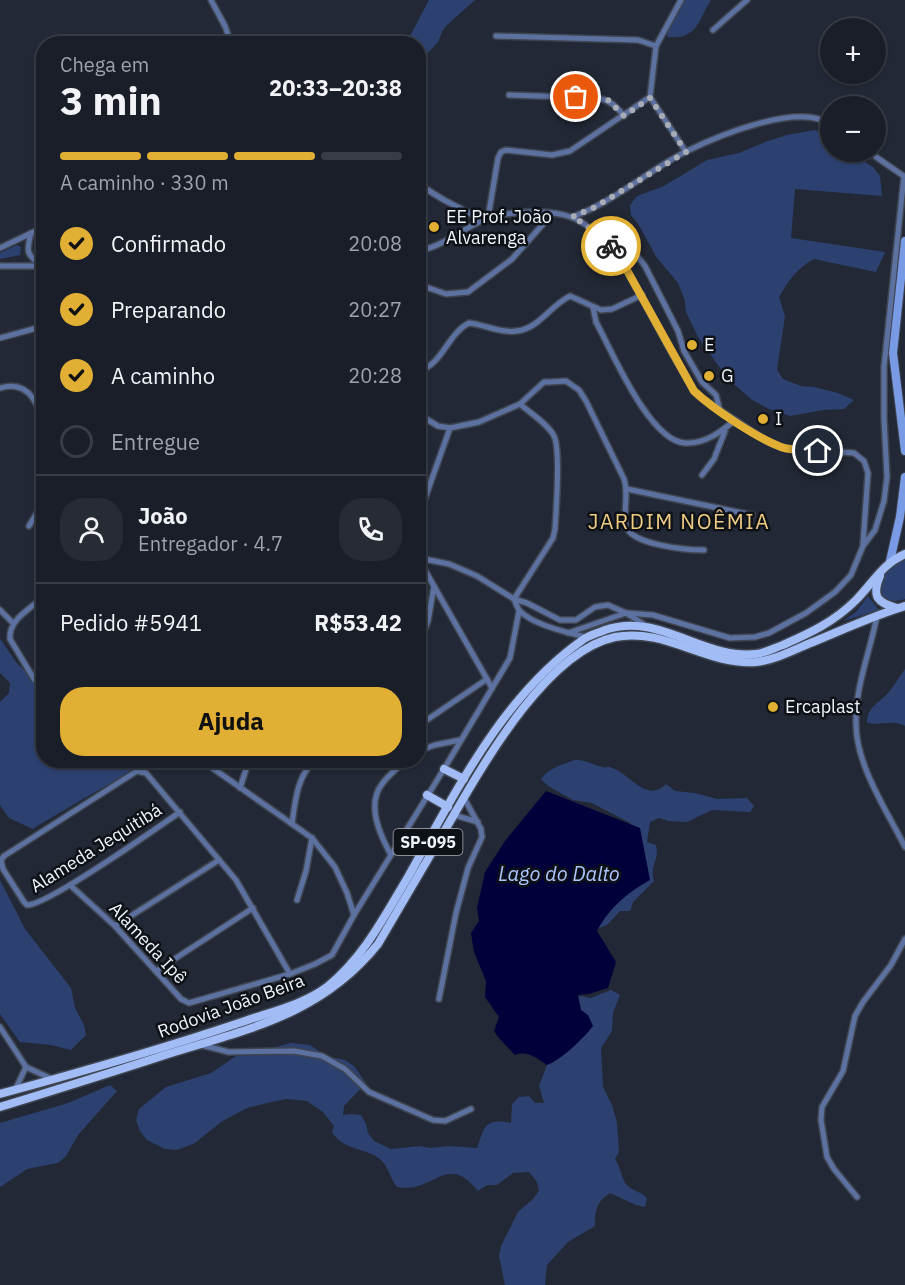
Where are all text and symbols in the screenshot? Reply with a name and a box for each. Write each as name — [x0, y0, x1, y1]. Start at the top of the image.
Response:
map controls — [820, 18, 886, 162]
button: + — [820, 18, 886, 84]
text: Chega em — [60, 51, 149, 78]
pin — [550, 71, 601, 122]
text: 20:33–20:38 — [269, 73, 402, 102]
text: 3 min — [60, 75, 162, 126]
icon: bag — [559, 80, 592, 113]
button: − — [820, 96, 886, 162]
text: A caminho · 330 m — [60, 169, 229, 196]
place label: EE Prof. João Alvarenga — [446, 205, 552, 249]
courier — [581, 216, 641, 276]
marker: EE Prof. João Alvarenga — [427, 220, 441, 234]
icon: check — [60, 227, 93, 260]
text: Confirmado — [111, 229, 226, 258]
text: 20:08 — [348, 230, 402, 257]
icon: bike — [595, 230, 628, 263]
icon: check — [60, 293, 93, 326]
text: Preparando — [111, 295, 226, 324]
text: 20:27 — [348, 296, 402, 323]
place label: E — [704, 333, 715, 356]
marker: E — [685, 338, 699, 352]
icon: check — [60, 359, 93, 392]
text: A caminho — [111, 361, 215, 390]
text: 20:28 — [348, 362, 402, 389]
place label: G — [721, 364, 734, 387]
marker: G — [702, 369, 716, 383]
place label: I — [775, 407, 782, 430]
marker: I — [756, 412, 770, 426]
pin — [792, 425, 843, 476]
text: Entregue — [111, 427, 200, 456]
icon: home — [801, 434, 834, 467]
button: person — [60, 498, 123, 561]
button: phone — [339, 498, 402, 561]
text: João — [138, 501, 188, 530]
district label: JARDIM NOÊMIA — [588, 507, 770, 535]
text: Entregador · 4.7 — [138, 530, 283, 557]
text: Pedido #5941 — [60, 608, 202, 637]
text: R$53.42 — [314, 608, 402, 637]
button: Ajuda — [60, 687, 402, 756]
place label: Ercaplast — [785, 695, 861, 718]
marker: Ercaplast — [766, 700, 780, 714]
street label: Alameda Jequitibá — [26, 798, 166, 897]
road number: SP-095 — [394, 829, 462, 855]
water label: Lago do Dalto — [498, 860, 620, 887]
street label: Alameda Ipê — [105, 897, 192, 988]
street label: Rodovia João Beira — [154, 968, 308, 1043]

